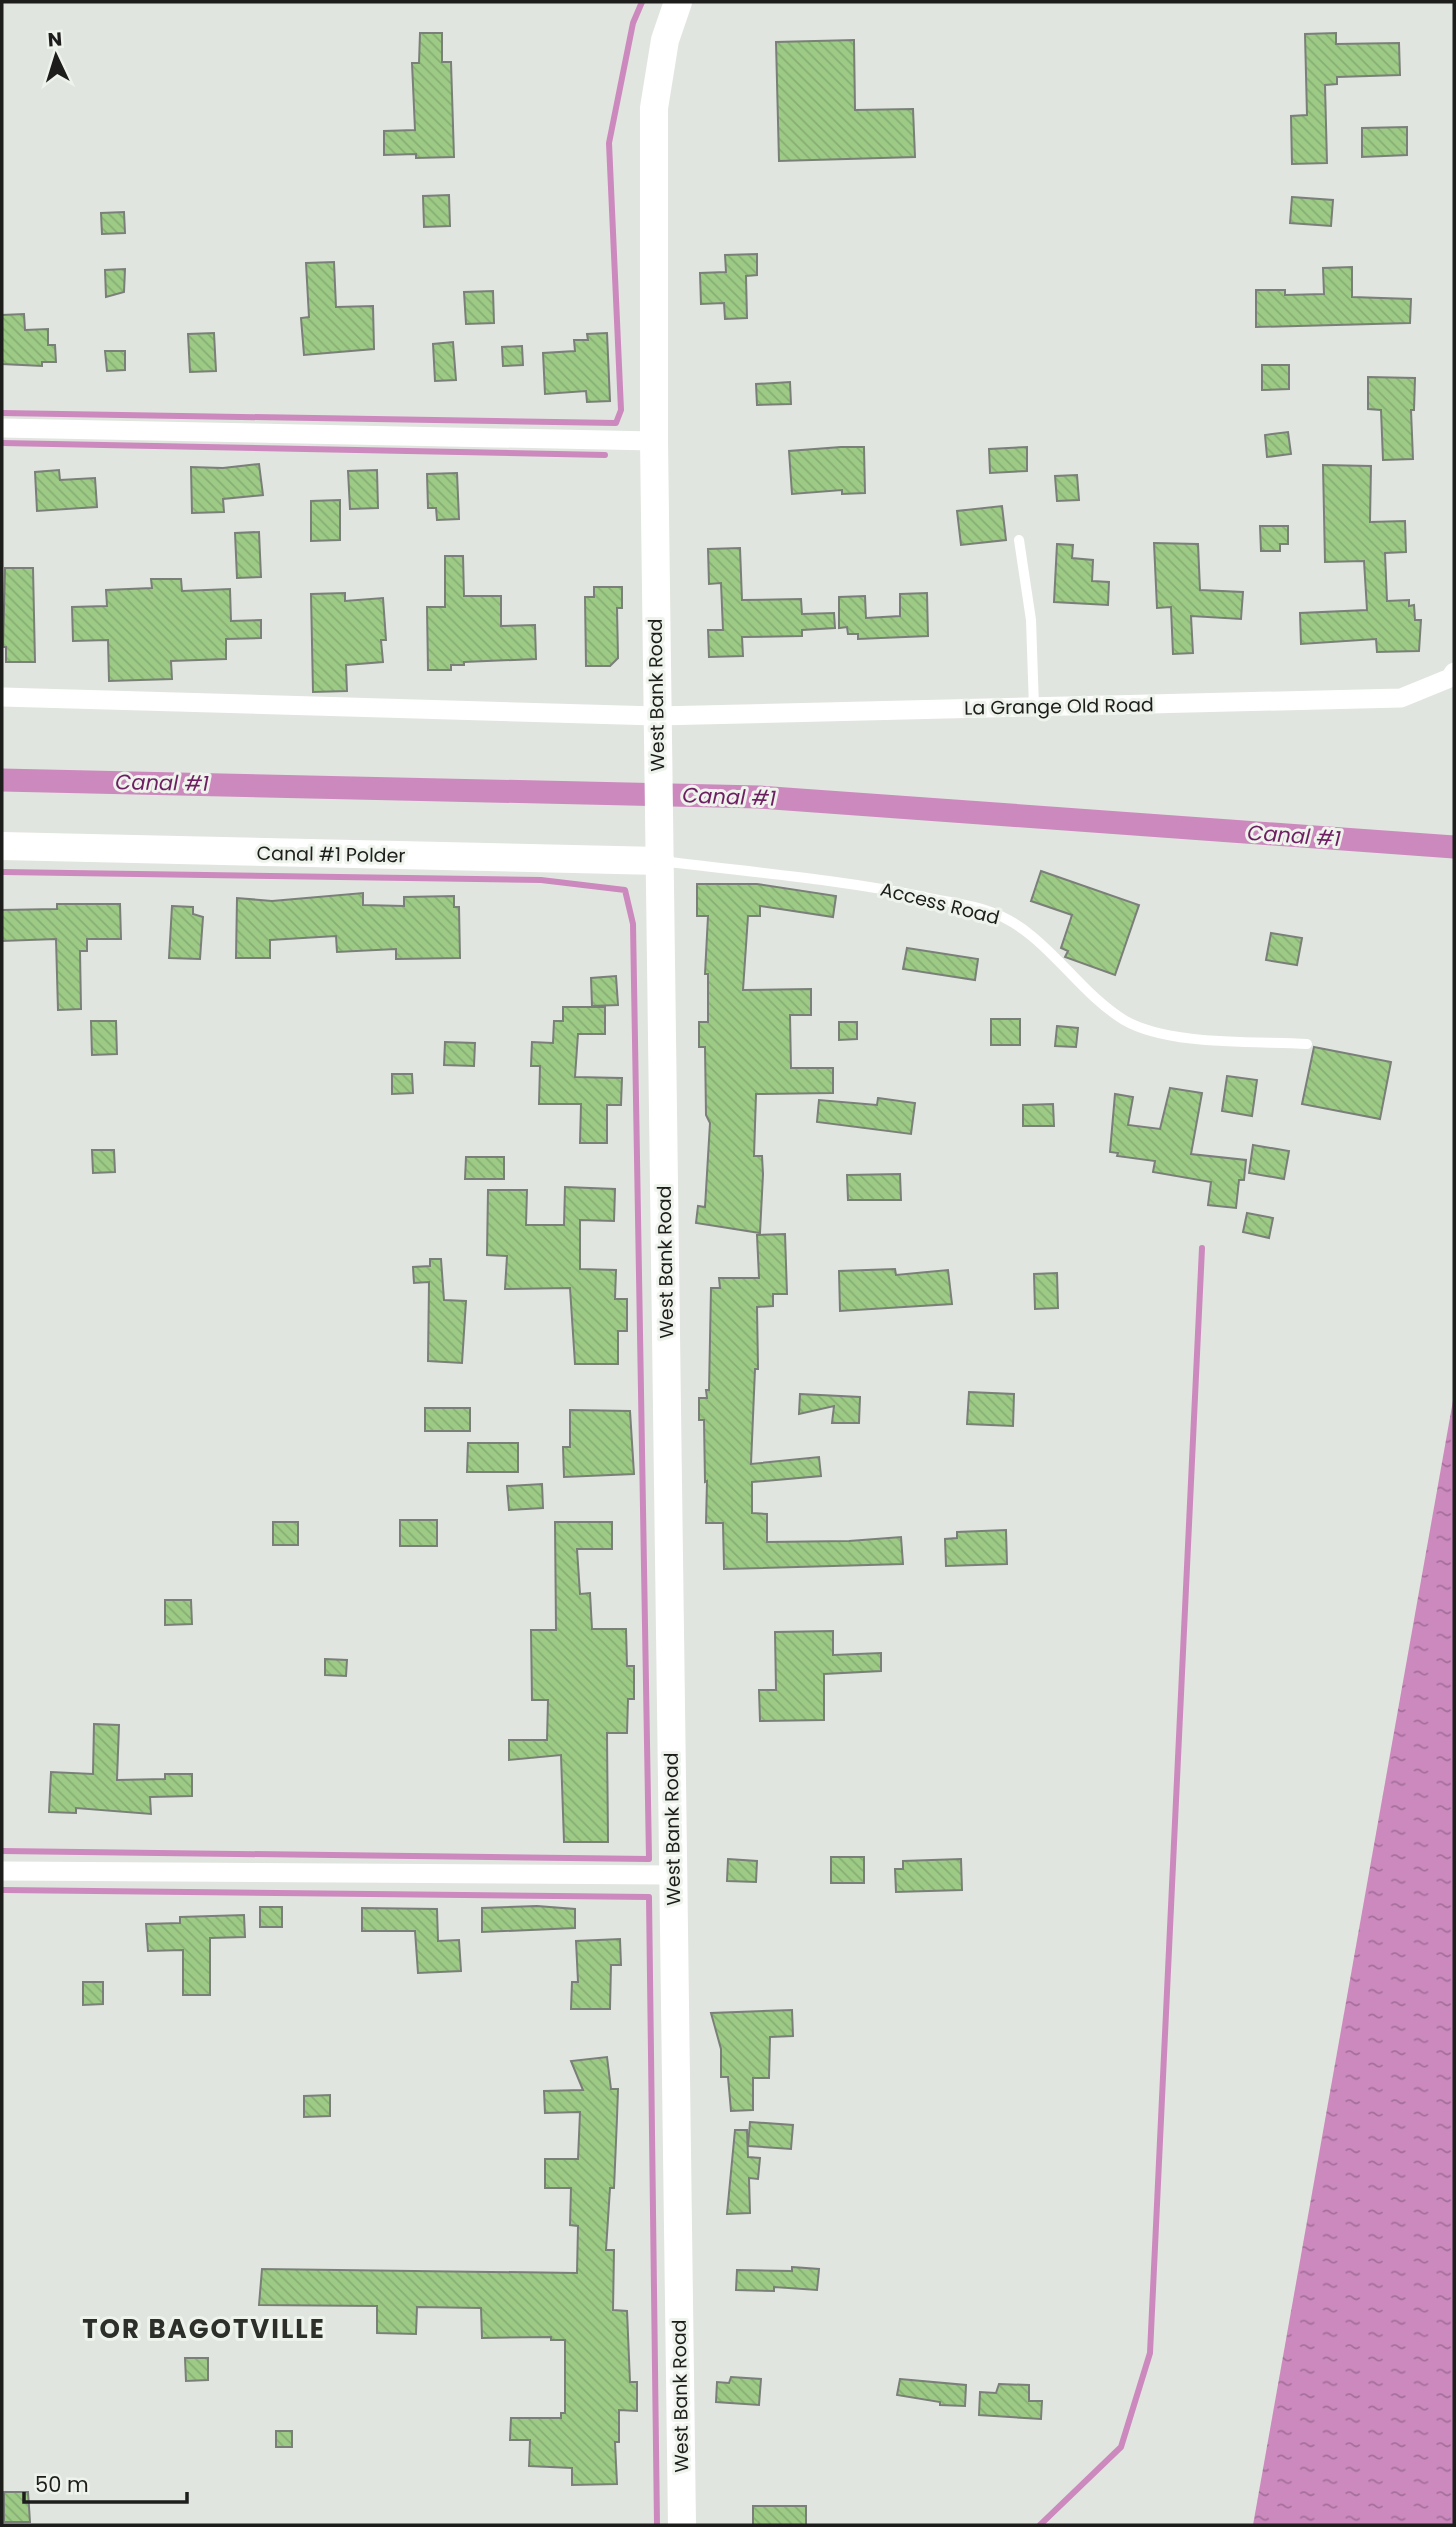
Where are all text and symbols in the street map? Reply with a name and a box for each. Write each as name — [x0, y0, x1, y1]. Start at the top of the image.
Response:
north arrow — [21, 21, 91, 91]
text: N — [47, 26, 63, 54]
street label: West Bank Road — [642, 618, 671, 772]
street label: La Grange Old Road — [964, 691, 1154, 722]
water label: Canal #1 — [115, 767, 209, 798]
water label: Canal #1 — [682, 780, 777, 813]
water label: Canal #1 — [1246, 818, 1342, 853]
street label: Canal #1 Polder — [256, 840, 406, 869]
street label: Access Road — [877, 876, 1002, 931]
street label: West Bank Road — [651, 1185, 680, 1339]
street label: West Bank Road — [658, 1752, 687, 1906]
district label: TOR BAGOTVILLE — [82, 2311, 326, 2347]
street label: West Bank Road — [666, 2319, 695, 2473]
scale bar — [24, 2460, 187, 2504]
text: 50 m — [35, 2470, 89, 2499]

